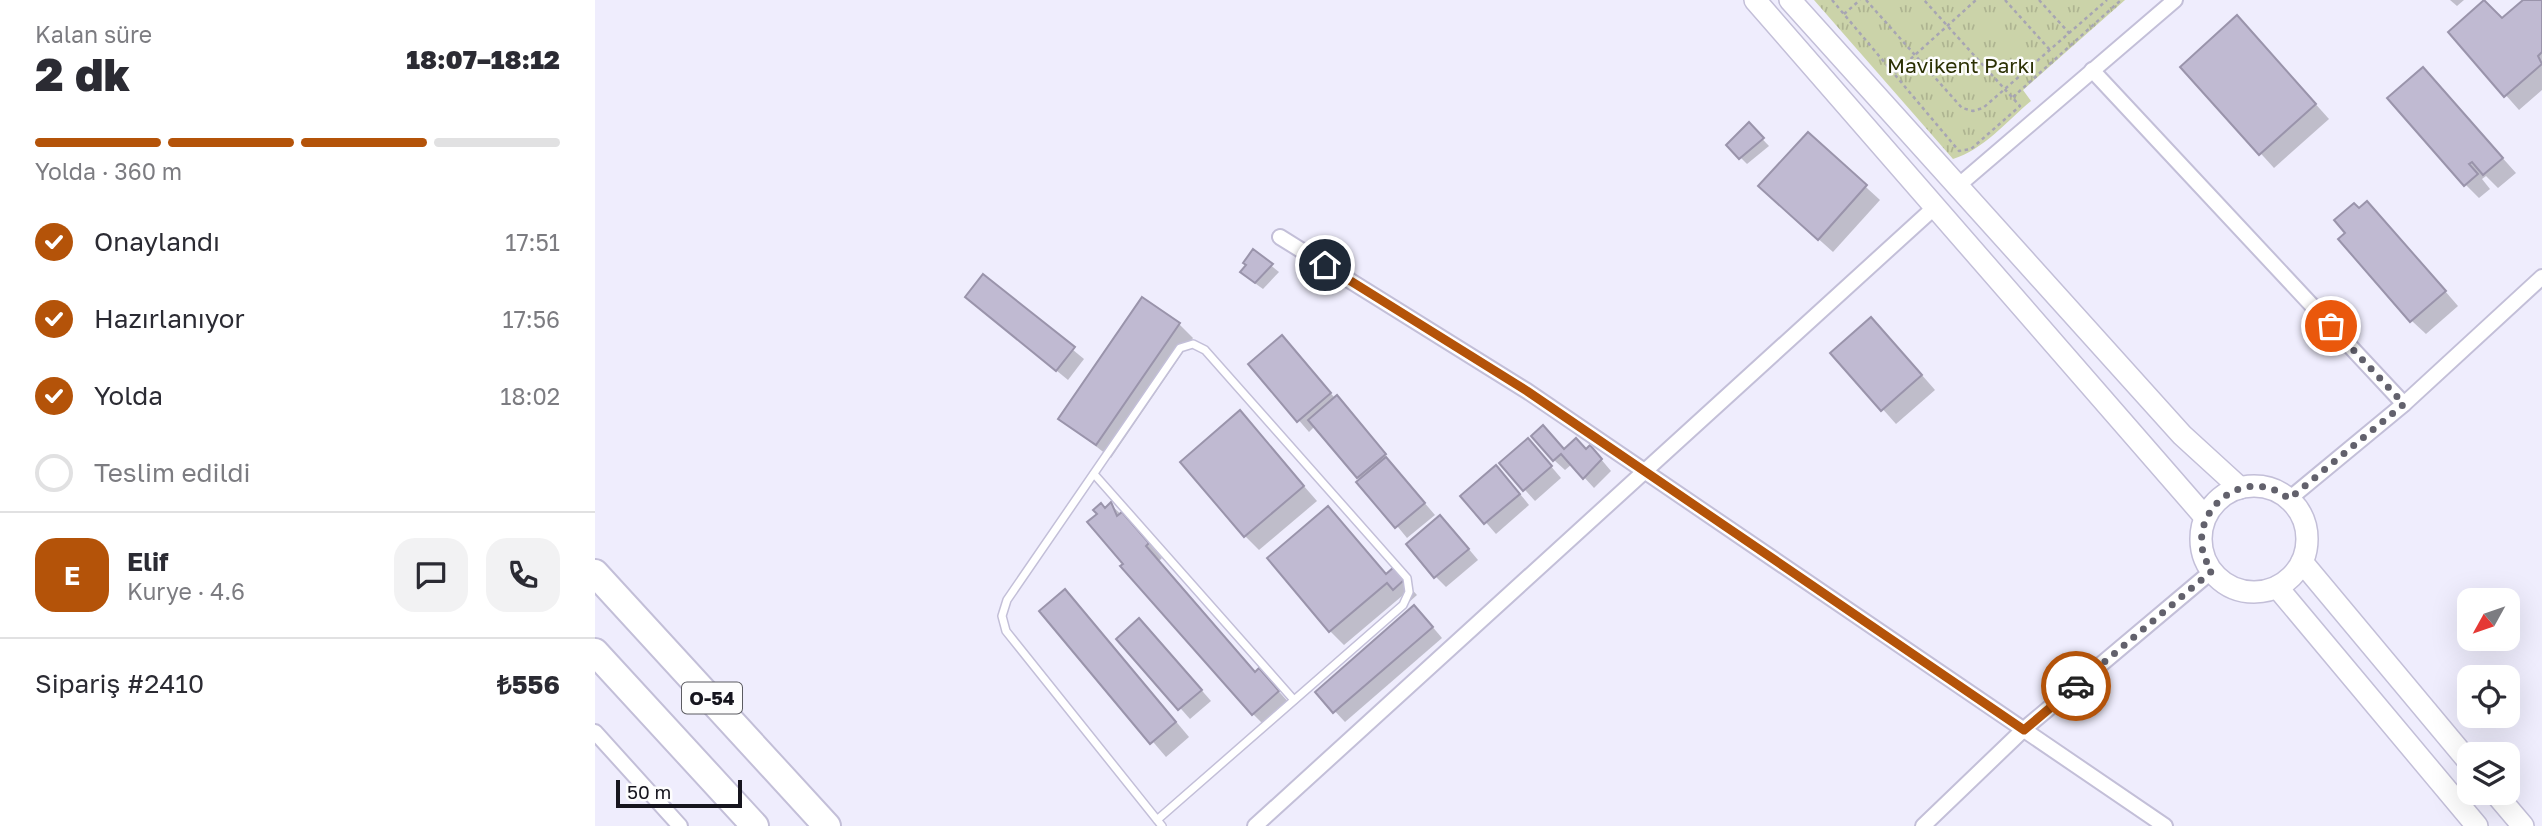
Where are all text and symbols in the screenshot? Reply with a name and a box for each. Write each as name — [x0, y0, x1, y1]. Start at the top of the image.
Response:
text: Kalan süre — [35, 20, 152, 48]
text: 18:07–18:12 — [406, 44, 560, 75]
text: 2 dk — [35, 46, 130, 101]
park label: Mavikent Parkı — [1887, 52, 2035, 78]
text: Yolda · 360 m — [35, 157, 182, 185]
icon: check — [35, 223, 73, 261]
text: Onaylandı — [94, 226, 220, 257]
text: 17:51 — [505, 228, 560, 256]
pin — [1295, 235, 1355, 295]
icon: home — [1306, 246, 1344, 284]
pin — [2301, 296, 2361, 356]
icon: check — [35, 300, 73, 338]
text: Hazırlanıyor — [94, 303, 245, 334]
text: 17:56 — [503, 305, 560, 333]
icon: bag — [2312, 307, 2350, 345]
icon: check — [35, 377, 73, 415]
text: Yolda — [94, 380, 163, 411]
text: 18:02 — [500, 382, 560, 410]
text: Teslim edildi — [94, 457, 251, 488]
button: chat — [394, 538, 468, 612]
button: phone — [486, 538, 560, 612]
text: Elif — [127, 546, 169, 577]
text: E — [64, 560, 80, 591]
text: Kurye · 4.6 — [127, 577, 245, 605]
north arrow — [2457, 588, 2520, 651]
map controls — [2457, 588, 2520, 805]
courier — [2041, 651, 2111, 721]
button: locate — [2457, 665, 2520, 728]
icon: car — [2057, 667, 2095, 705]
text: Sipariş #2410 — [35, 668, 204, 699]
text: ₺556 — [497, 669, 560, 700]
road number: O-54 — [682, 682, 742, 713]
button: layers — [2457, 742, 2520, 805]
scale bar — [616, 777, 742, 809]
text: 50 m — [627, 780, 671, 803]

